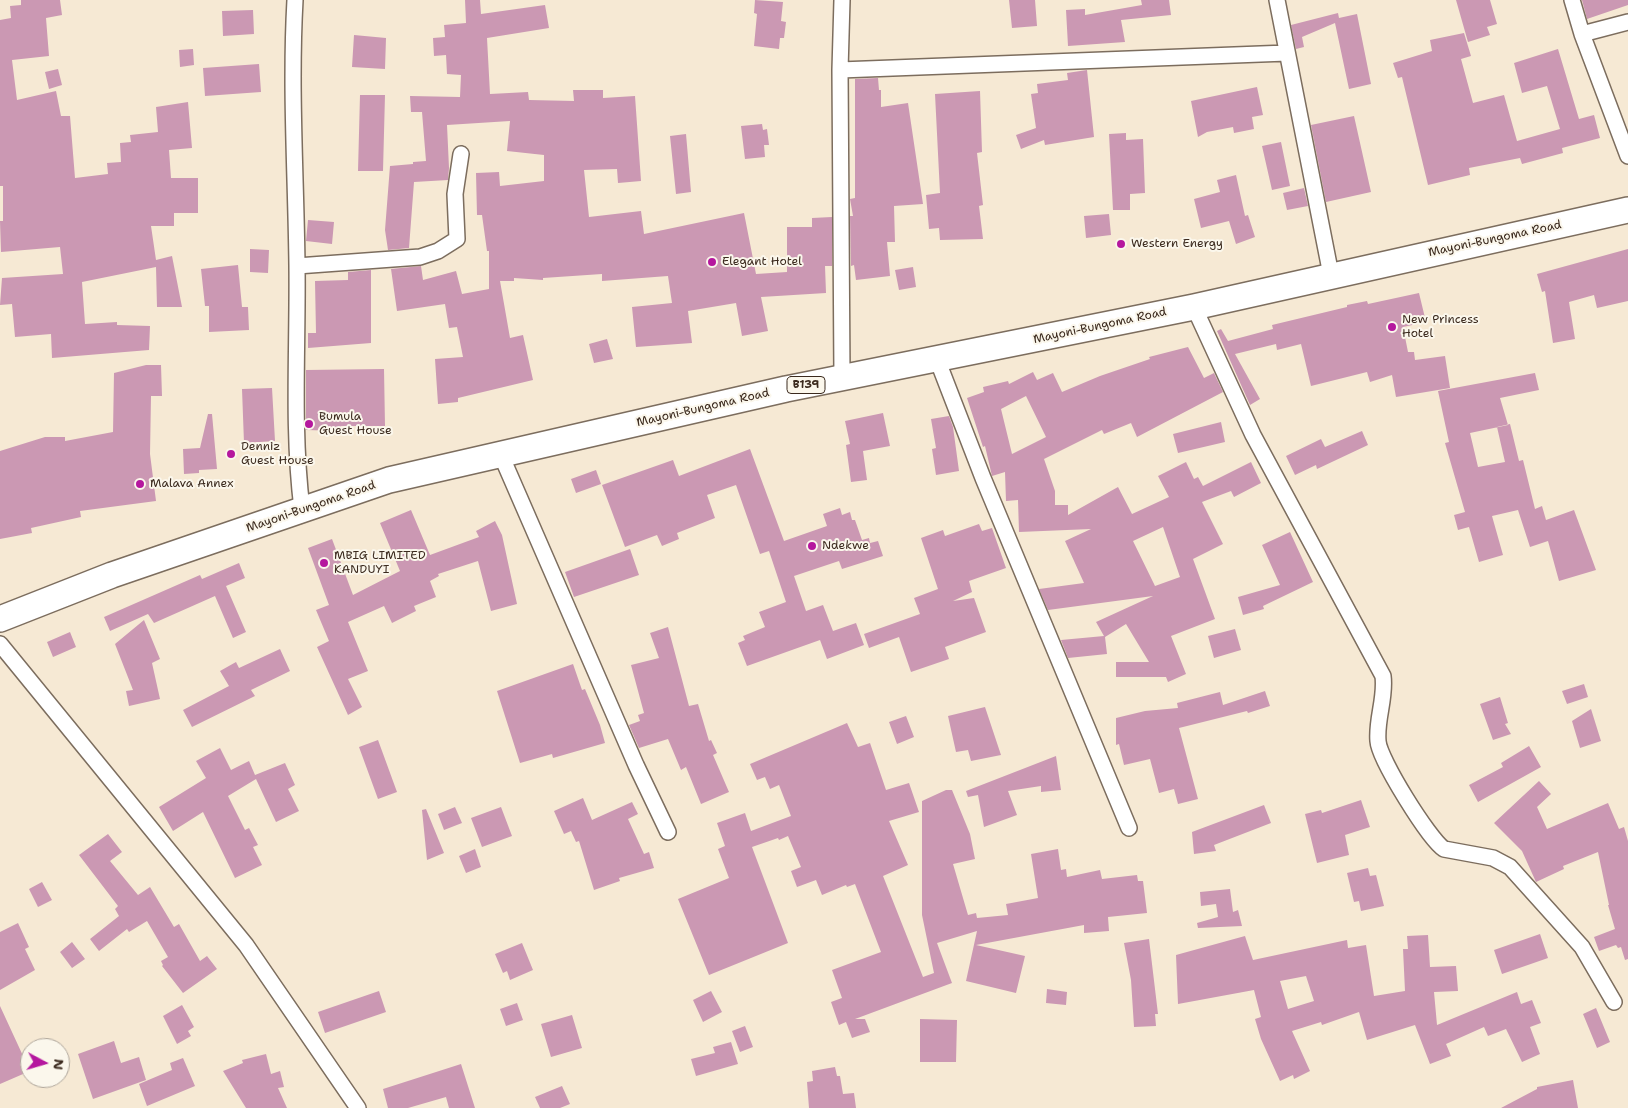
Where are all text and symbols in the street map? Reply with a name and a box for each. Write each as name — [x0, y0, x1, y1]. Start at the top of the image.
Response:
street label: Mayoni-Bungoma Road — [1427, 218, 1563, 260]
place label: Western Energy — [1131, 237, 1223, 251]
marker: Western Energy — [1115, 238, 1127, 250]
place label: Elegant Hotel — [722, 255, 802, 269]
marker: Elegant Hotel — [706, 256, 718, 268]
street label: Mayoni-Bungoma Road — [1032, 305, 1168, 347]
place label: New Princess Hotel — [1402, 313, 1479, 341]
marker: New Princess Hotel — [1386, 321, 1398, 333]
road number: B139 — [787, 376, 825, 394]
street label: Mayoni-Bungoma Road — [635, 386, 771, 430]
place label: Bumula Guest House — [319, 410, 392, 438]
marker: Bumula Guest House — [303, 418, 315, 430]
place label: Denniz Guest House — [241, 440, 314, 468]
marker: Denniz Guest House — [225, 448, 237, 460]
place label: Malava Annex — [150, 477, 234, 491]
marker: Malava Annex — [134, 478, 146, 490]
street label: Mayoni-Bungoma Road — [244, 478, 378, 536]
place label: Ndekwe — [822, 539, 869, 553]
marker: Ndekwe — [806, 540, 818, 552]
place label: MBIG LIMITED KANDUYI — [334, 549, 426, 577]
marker: MBIG LIMITED KANDUYI — [318, 557, 330, 569]
north arrow — [20, 1038, 70, 1088]
text: N — [49, 1058, 68, 1071]

